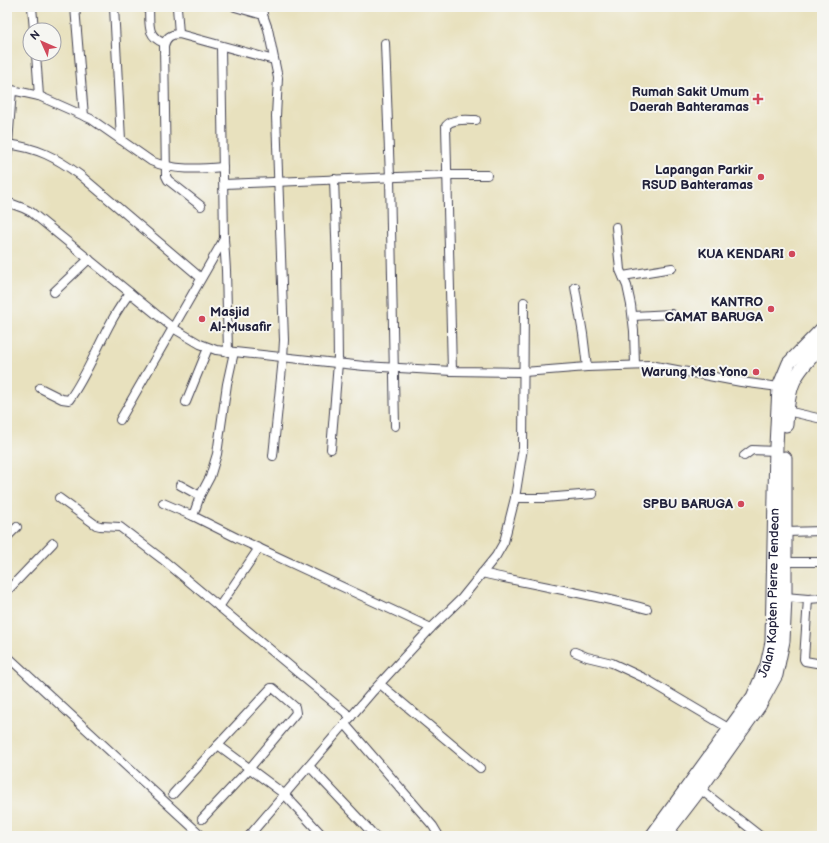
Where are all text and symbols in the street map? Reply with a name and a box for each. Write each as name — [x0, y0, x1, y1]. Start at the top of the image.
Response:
north arrow — [22, 22, 62, 62]
text: N — [28, 28, 43, 43]
place label: Rumah Sakit Umum Daerah Bahteramas — [629, 84, 749, 115]
marker: Rumah Sakit Umum Daerah Bahteramas — [752, 93, 764, 105]
place label: Lapangan Parkir RSUD Bahteramas — [642, 162, 754, 193]
marker: Lapangan Parkir RSUD Bahteramas — [756, 172, 766, 182]
place label: KUA KENDARI — [697, 246, 784, 262]
marker: KUA KENDARI — [787, 249, 797, 259]
place label: KANTRO CAMAT BARUGA — [665, 294, 763, 325]
place label: Masjid Al-Musafir — [209, 304, 272, 335]
marker: KANTRO CAMAT BARUGA — [766, 304, 776, 314]
marker: Masjid Al-Musafir — [197, 314, 207, 324]
place label: Warung Mas Yono — [641, 364, 748, 380]
marker: Warung Mas Yono — [751, 367, 761, 377]
place label: SPBU BARUGA — [643, 496, 733, 512]
marker: SPBU BARUGA — [736, 499, 746, 509]
street label: Jalan Kapten Pierre Tendean — [754, 508, 783, 680]

